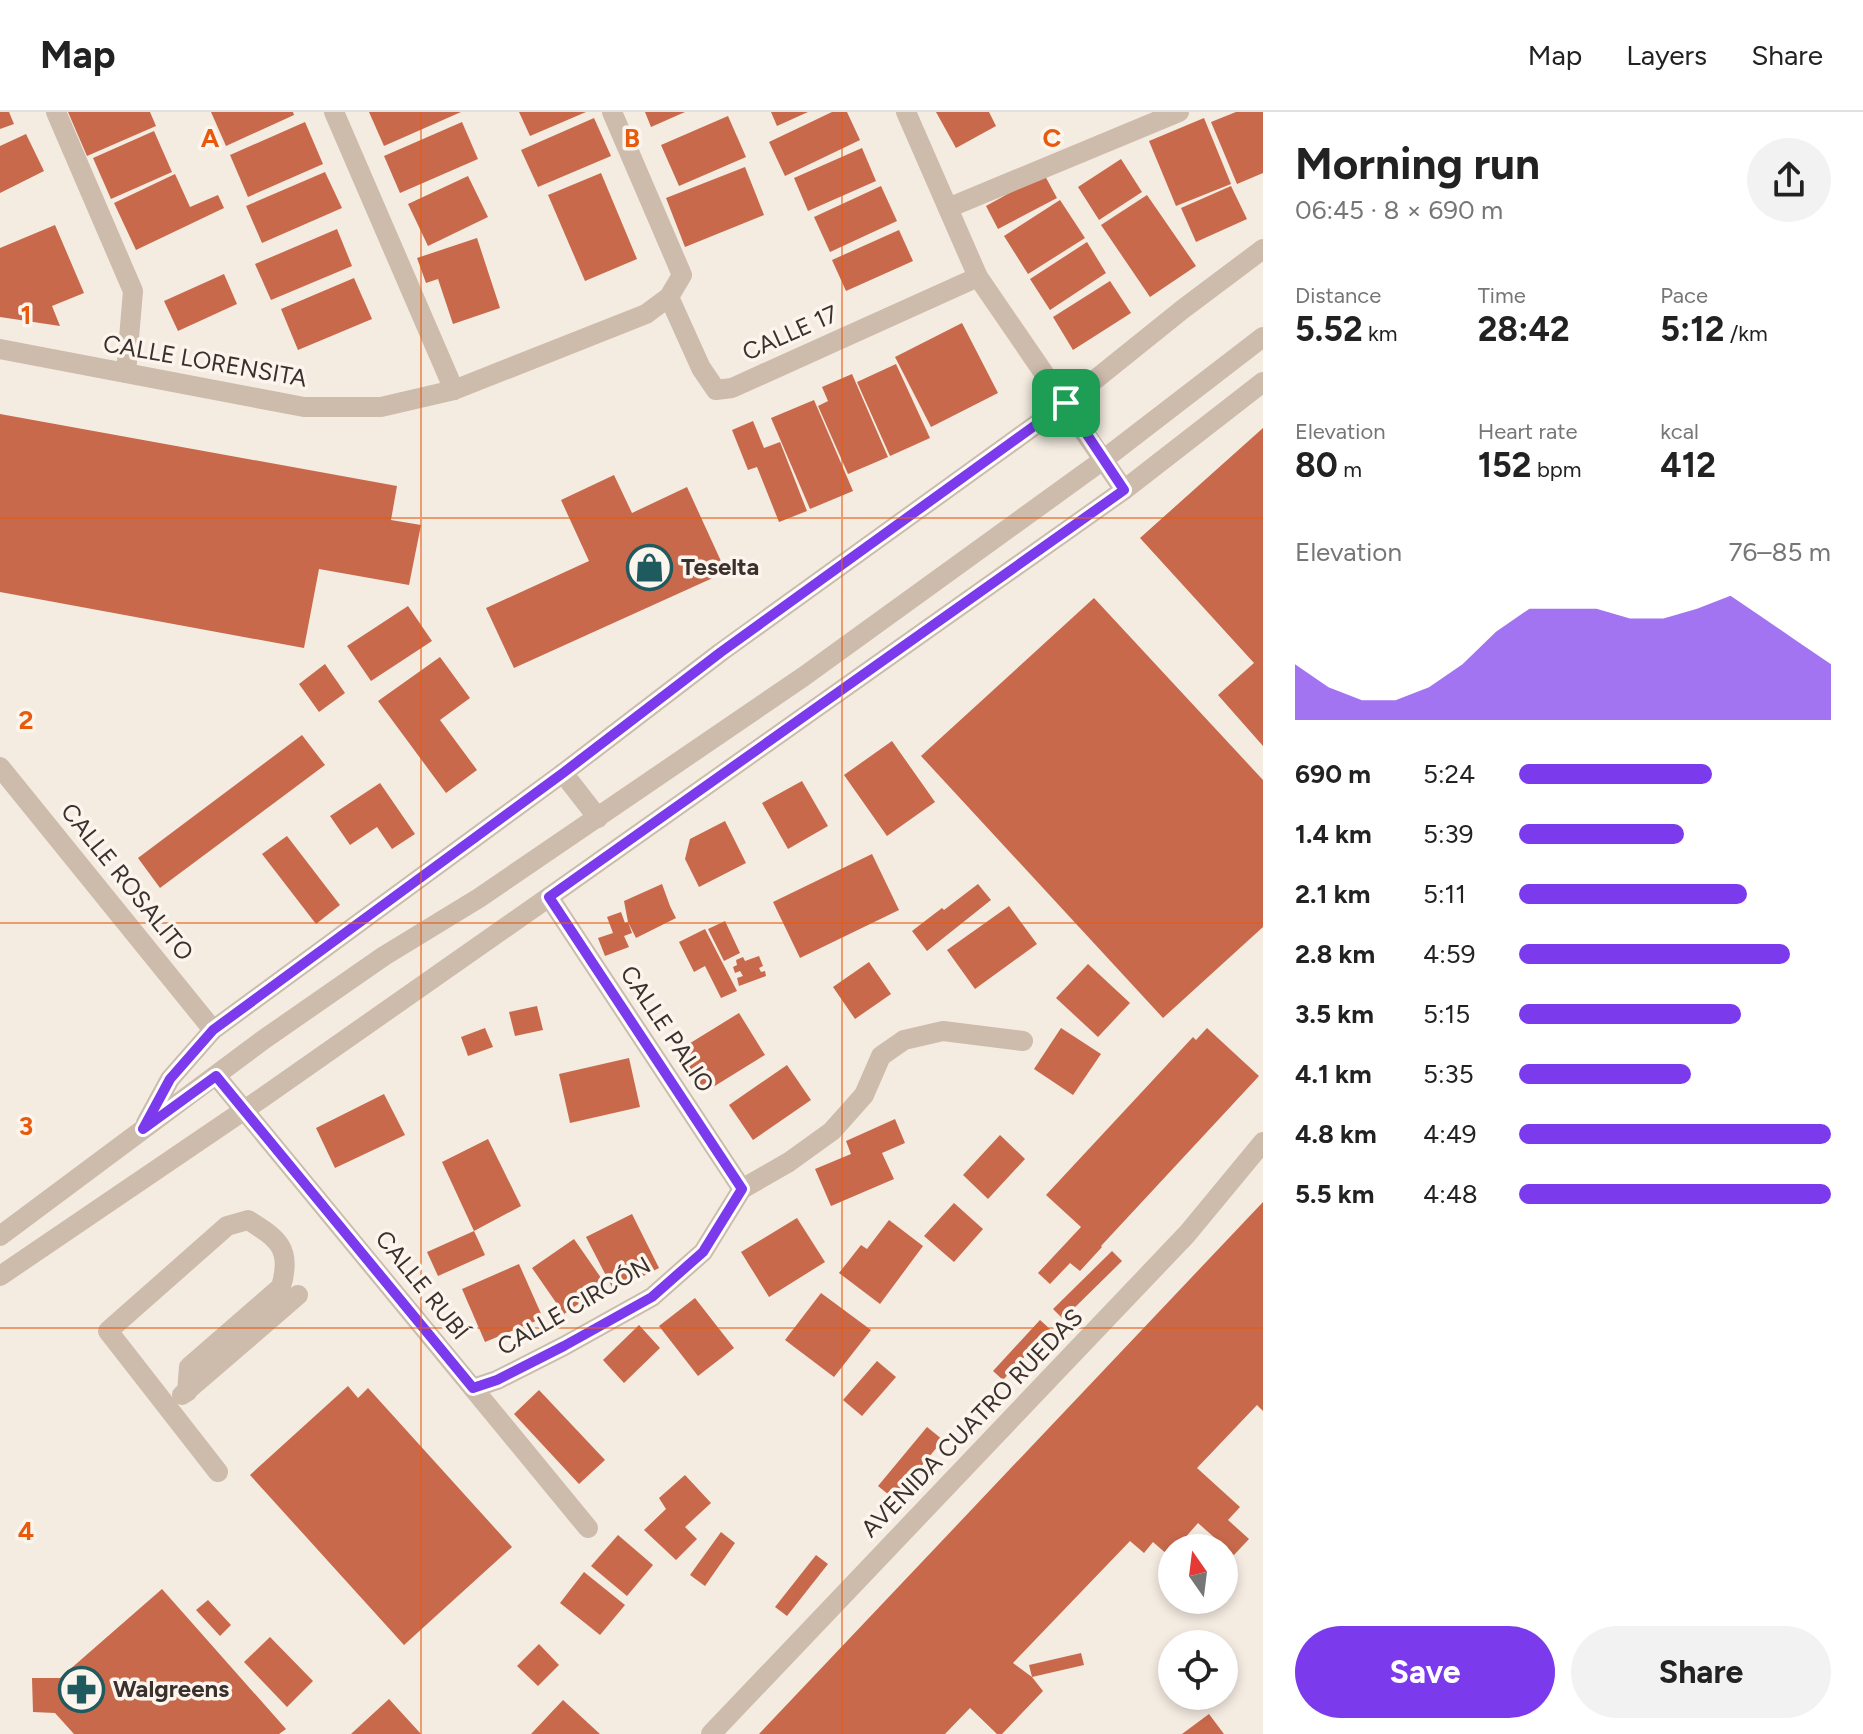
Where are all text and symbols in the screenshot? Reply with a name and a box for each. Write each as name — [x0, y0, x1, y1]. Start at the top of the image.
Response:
text: Map — [40, 32, 116, 78]
text: Map — [1528, 38, 1582, 72]
text: Layers — [1626, 38, 1707, 72]
text: Share — [1751, 38, 1823, 72]
text: A — [201, 122, 220, 154]
text: B — [624, 122, 640, 154]
text: C — [1043, 122, 1062, 154]
text: Morning run — [1295, 137, 1540, 190]
button: share — [1747, 138, 1831, 222]
text: 06:45 · 8 × 690 m — [1295, 194, 1503, 226]
text: Distance — [1295, 282, 1381, 309]
text: Time — [1478, 282, 1526, 309]
text: Pace — [1660, 282, 1708, 309]
text: 1 — [21, 299, 31, 331]
street label: CALLE 17 — [738, 299, 842, 366]
text: 5.52 — [1295, 309, 1363, 350]
text: 28:42 — [1478, 309, 1570, 350]
text: 5:12 — [1660, 309, 1724, 350]
text: km — [1363, 320, 1397, 347]
text: /km — [1724, 320, 1768, 347]
street label: CALLE LORENSITA — [101, 328, 310, 393]
pin — [1032, 369, 1100, 437]
icon: arrive — [1044, 381, 1088, 425]
text: Elevation — [1295, 418, 1385, 445]
text: Heart rate — [1478, 418, 1578, 445]
text: kcal — [1660, 418, 1699, 445]
text: 80 — [1295, 445, 1338, 486]
text: 152 — [1478, 445, 1531, 486]
text: 412 — [1660, 445, 1716, 486]
text: m — [1338, 456, 1362, 483]
text: bpm — [1531, 456, 1582, 483]
text: Elevation — [1295, 536, 1402, 568]
text: 76–85 m — [1729, 536, 1831, 568]
shop icon: Teselta — [626, 543, 674, 591]
place label: Teselta — [681, 552, 759, 581]
text: 2 — [18, 704, 34, 736]
text: 690 m — [1295, 758, 1371, 790]
text: 5:24 — [1423, 758, 1475, 790]
street label: CALLE ROSALITO — [55, 797, 200, 966]
text: 1.4 km — [1295, 818, 1372, 850]
text: 5:39 — [1423, 818, 1473, 850]
text: 2.1 km — [1295, 878, 1370, 910]
text: 5:11 — [1423, 878, 1466, 910]
text: 2.8 km — [1295, 938, 1375, 970]
text: 4:59 — [1423, 938, 1475, 970]
street label: CALLE PALIO — [614, 960, 720, 1098]
text: 3.5 km — [1295, 998, 1374, 1030]
text: 5:15 — [1423, 998, 1470, 1030]
text: 4.1 km — [1295, 1058, 1372, 1090]
text: 5:35 — [1423, 1058, 1474, 1090]
text: 3 — [19, 1110, 33, 1142]
text: 4.8 km — [1295, 1118, 1377, 1150]
text: 4:49 — [1423, 1118, 1477, 1150]
text: 5.5 km — [1295, 1178, 1375, 1210]
text: 4:48 — [1423, 1178, 1478, 1210]
street label: CALLE RUBÍ — [370, 1224, 475, 1345]
street label: CALLE CIRCÓN — [492, 1250, 655, 1361]
street label: AVENIDA CUATRO RUEDAS — [855, 1302, 1089, 1543]
text: 4 — [18, 1515, 34, 1547]
north arrow — [1158, 1534, 1238, 1614]
map controls — [1158, 1534, 1238, 1710]
button: Save — [1295, 1626, 1555, 1718]
button: Share — [1571, 1626, 1831, 1718]
button: locate — [1158, 1630, 1238, 1710]
pharmacy icon: Walgreens — [58, 1665, 106, 1713]
place label: Walgreens — [113, 1674, 229, 1703]

